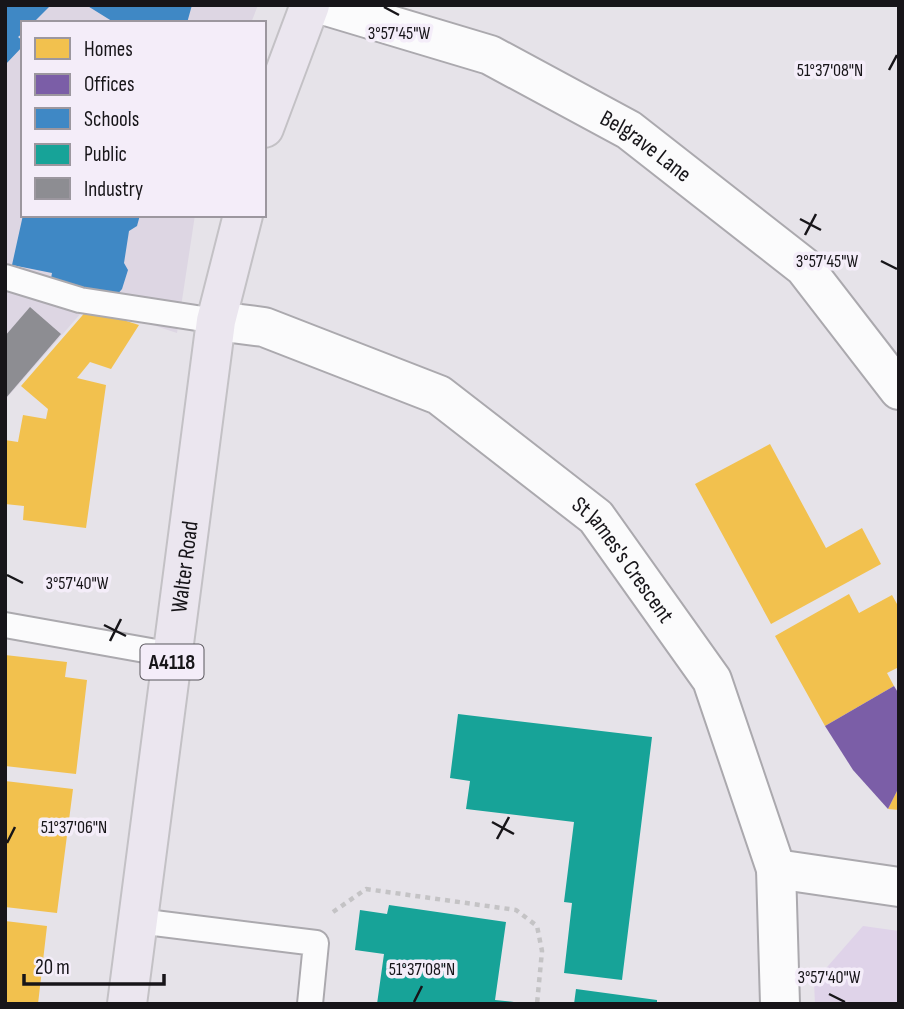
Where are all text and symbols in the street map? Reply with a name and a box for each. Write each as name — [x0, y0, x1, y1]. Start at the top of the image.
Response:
legend — [21, 21, 266, 217]
text: 3°57'45"W — [368, 23, 430, 44]
text: Homes — [84, 37, 133, 62]
text: 51°37'08"N — [797, 60, 863, 81]
text: Offices — [84, 72, 135, 97]
street label: Belgrave Lane — [595, 104, 697, 189]
text: Schools — [84, 107, 139, 132]
text: Public — [84, 142, 127, 167]
text: Industry — [84, 177, 143, 202]
text: 3°57'45"W — [796, 251, 858, 272]
street label: St James's Crescent — [566, 491, 680, 628]
street label: Walter Road — [165, 519, 205, 614]
text: 3°57'40"W — [45, 573, 109, 594]
road number: A4118 — [140, 644, 204, 680]
text: 51°37'06"N — [41, 817, 107, 838]
scale bar — [24, 942, 164, 986]
text: 20 m — [35, 955, 70, 980]
text: 51°37'08"N — [389, 959, 455, 980]
text: 3°57'40"W — [797, 967, 861, 988]

